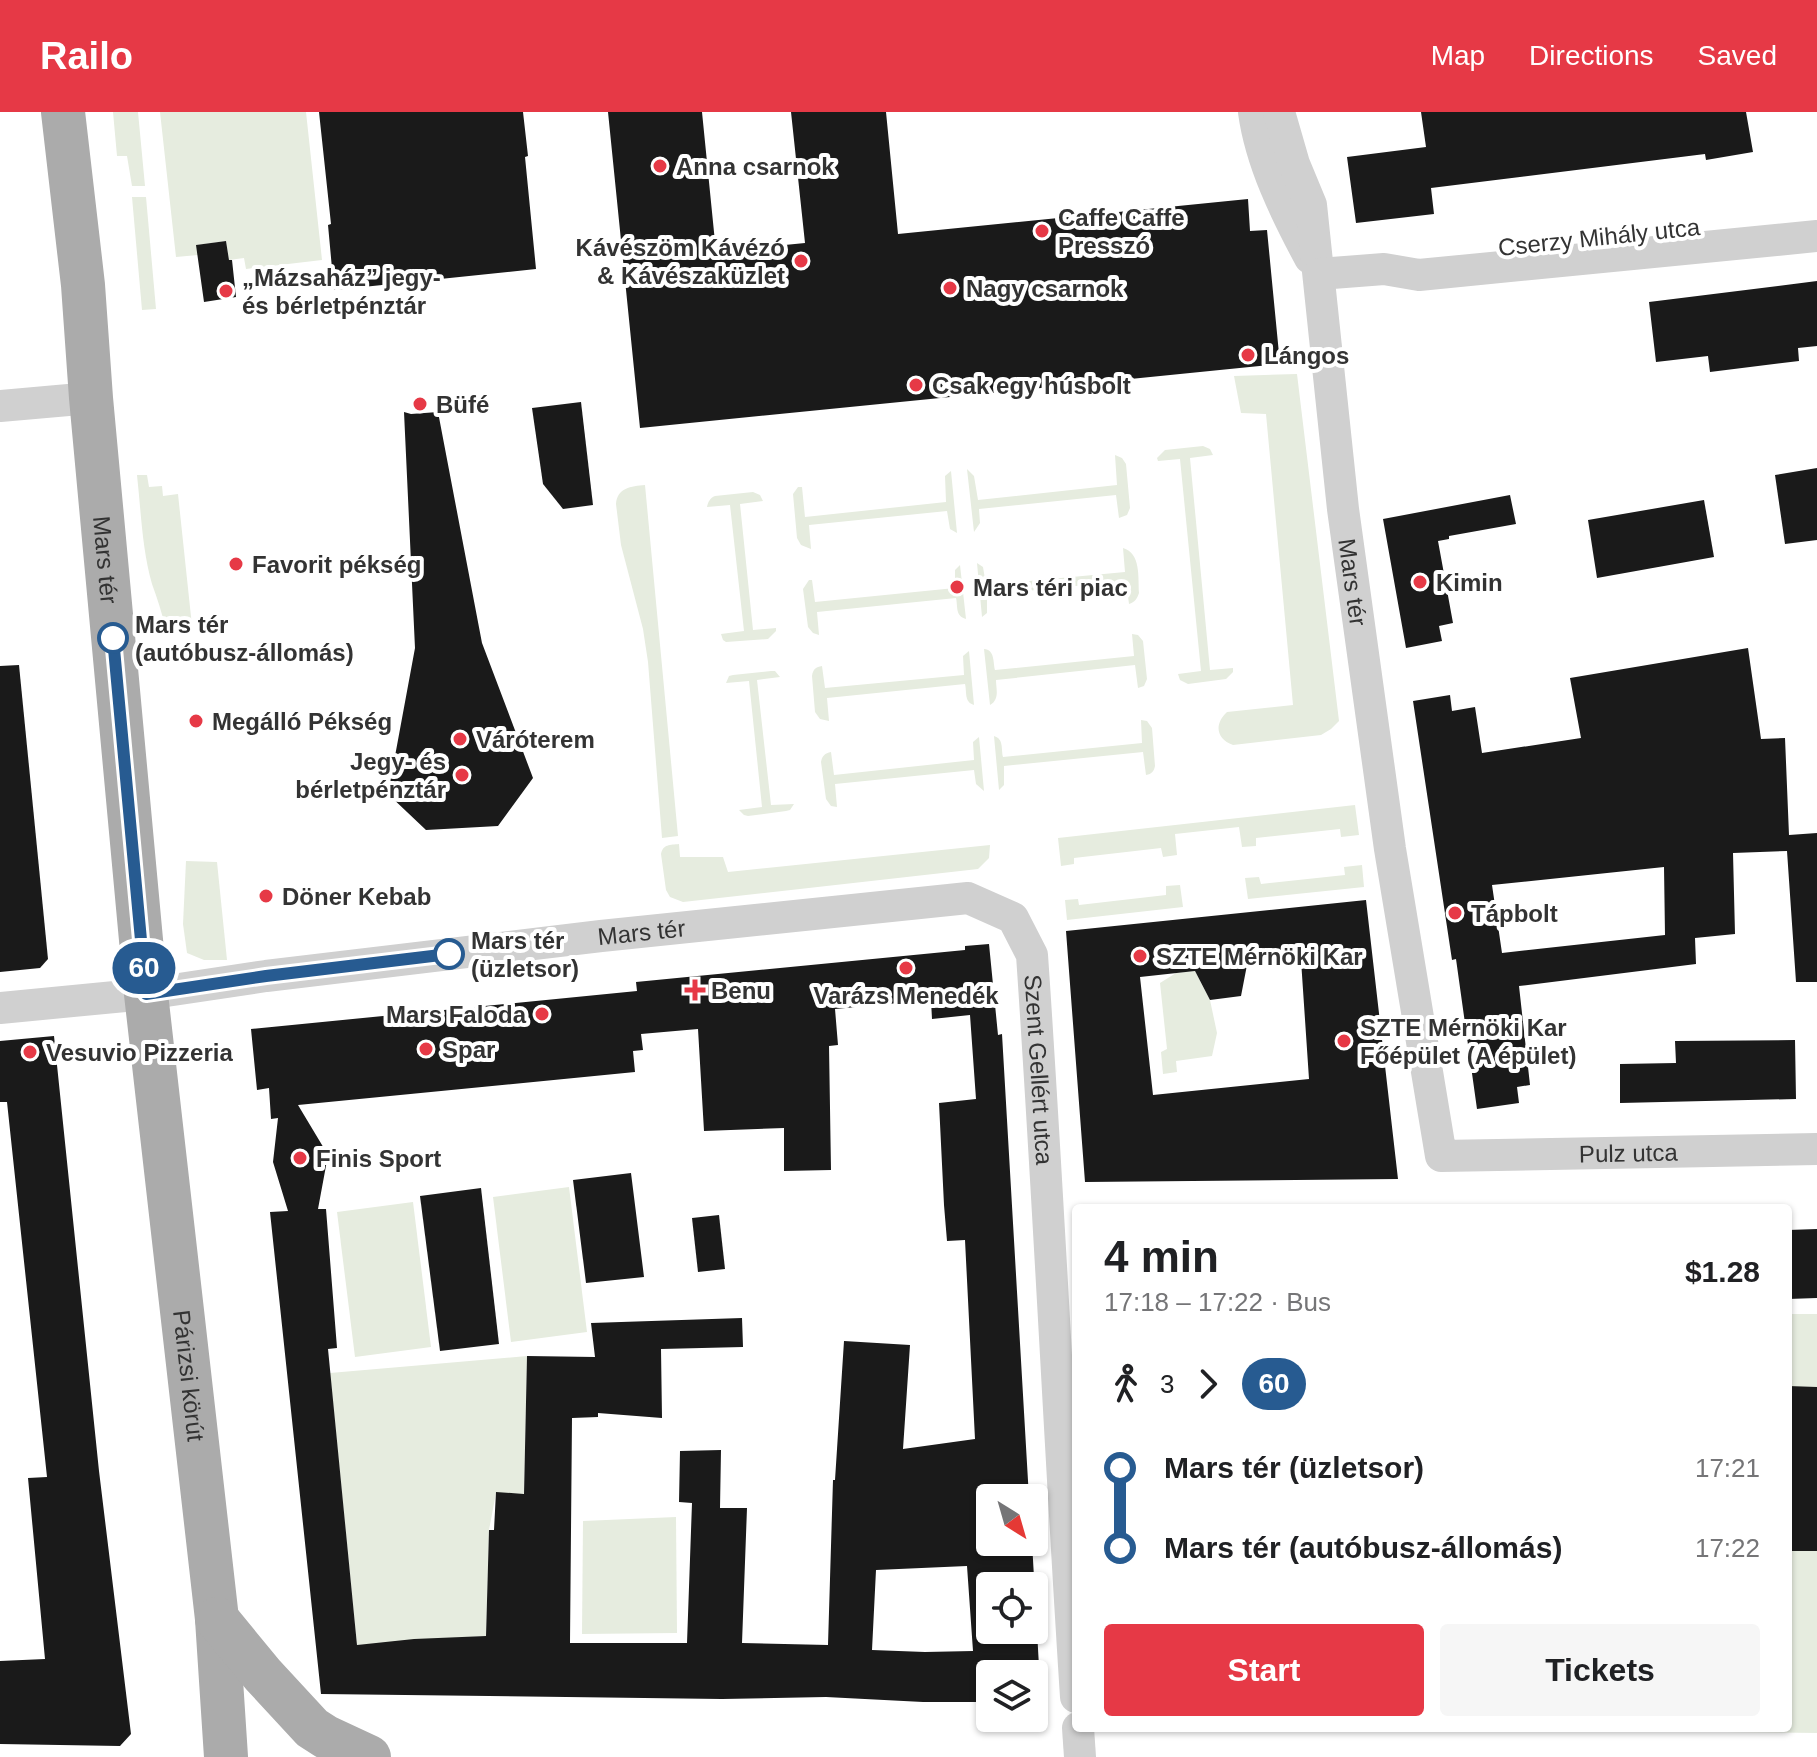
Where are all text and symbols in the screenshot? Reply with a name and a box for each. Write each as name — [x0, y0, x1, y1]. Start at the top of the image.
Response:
text: Railo — [40, 35, 133, 77]
text: Map — [1431, 40, 1485, 71]
text: Directions — [1529, 40, 1654, 71]
text: Saved — [1698, 40, 1777, 71]
place label: Anna csarnok — [676, 153, 835, 180]
marker: Anna csarnok — [651, 157, 669, 175]
place label: Caffe Caffe Presszó — [1058, 204, 1185, 259]
street label: Cserzy Mihály utca — [1497, 213, 1702, 261]
marker: Caffe Caffe Presszó — [1033, 222, 1051, 240]
place label: Kávészöm Kávézó & Kávészaküzlet — [576, 234, 785, 289]
marker: Kávészöm Kávézó & Kávészaküzlet — [792, 252, 810, 270]
place label: „Mázsaház” jegy- és bérletpénztár — [242, 264, 441, 319]
place label: Nagy csarnok — [966, 275, 1124, 302]
marker: Nagy csarnok — [941, 279, 959, 297]
marker: „Mázsaház” jegy- és bérletpénztár — [217, 282, 235, 300]
place label: Lángos — [1264, 342, 1349, 369]
marker: Lángos — [1239, 346, 1257, 364]
place label: Csak egy húsbolt — [932, 372, 1131, 399]
marker: Csak egy húsbolt — [907, 376, 925, 394]
place label: Büfé — [436, 391, 489, 418]
marker: Büfé — [411, 395, 429, 413]
street label: Mars tér — [88, 515, 123, 605]
street label: Mars tér — [1334, 537, 1373, 628]
place label: Favorit pékség — [252, 551, 421, 578]
marker: Favorit pékség — [227, 555, 245, 573]
place label: Kimin — [1436, 569, 1503, 596]
marker: Kimin — [1411, 573, 1429, 591]
place label: Mars téri piac — [973, 574, 1128, 601]
marker: Mars téri piac — [948, 578, 966, 596]
place label: Mars tér (autóbusz-állomás) — [135, 611, 354, 666]
marker: Mars tér (autóbusz-állomás) — [98, 623, 128, 653]
place label: Megálló Pékség — [212, 708, 392, 735]
marker: Megálló Pékség — [187, 712, 205, 730]
place label: Váróterem — [476, 726, 595, 753]
marker: Váróterem — [451, 730, 469, 748]
place label: Jegy- és bérletpénztár — [295, 748, 446, 803]
marker: Jegy- és bérletpénztár — [453, 766, 471, 784]
place label: Döner Kebab — [282, 883, 431, 910]
marker: Döner Kebab — [257, 887, 275, 905]
place label: Tápbolt — [1471, 900, 1558, 927]
marker: Tápbolt — [1446, 904, 1464, 922]
street label: Mars tér — [596, 914, 687, 950]
place label: Mars tér (üzletsor) — [471, 927, 579, 982]
marker: Mars tér (üzletsor) — [434, 939, 464, 969]
line badge: 60 — [108, 942, 180, 994]
place label: SZTE Mérnöki Kar — [1156, 943, 1363, 970]
marker: SZTE Mérnöki Kar — [1131, 947, 1149, 965]
text: 60 — [128, 952, 160, 983]
marker: Varázs Menedék — [897, 959, 915, 977]
street label: Szent Gellért utca — [1020, 973, 1059, 1166]
place label: Benu — [711, 977, 771, 1004]
marker: Benu — [686, 981, 704, 999]
place label: Varázs Menedék — [813, 982, 999, 1009]
place label: Mars Faloda — [386, 1001, 527, 1028]
marker: Mars Faloda — [533, 1005, 551, 1023]
place label: SZTE Mérnöki Kar Főépület (A épület) — [1360, 1014, 1576, 1069]
marker: SZTE Mérnöki Kar Főépület (A épület) — [1335, 1032, 1353, 1050]
place label: Spar — [442, 1036, 495, 1063]
place label: Vesuvio Pizzeria — [46, 1039, 233, 1066]
marker: Spar — [417, 1040, 435, 1058]
marker: Vesuvio Pizzeria — [21, 1043, 39, 1061]
street label: Pulz utca — [1579, 1138, 1679, 1167]
place label: Finis Sport — [316, 1145, 441, 1172]
marker: Finis Sport — [291, 1149, 309, 1167]
text: 4 min — [1104, 1232, 1219, 1281]
text: $1.28 — [1685, 1255, 1760, 1288]
text: 17:18 – 17:22 · Bus — [1104, 1287, 1331, 1317]
street label: Párizsi körút — [168, 1308, 210, 1443]
icon: walk — [1104, 1362, 1148, 1406]
icon: forward — [1186, 1362, 1230, 1406]
text: 60 — [1258, 1368, 1290, 1399]
text: 3 — [1160, 1369, 1174, 1399]
text: Mars tér (üzletsor) — [1164, 1451, 1424, 1484]
text: 17:21 — [1695, 1453, 1760, 1483]
north arrow — [976, 1484, 1048, 1556]
map controls — [976, 1484, 1048, 1732]
text: Mars tér (autóbusz-állomás) — [1164, 1531, 1562, 1564]
text: 17:22 — [1695, 1533, 1760, 1563]
button: locate — [976, 1572, 1048, 1644]
button: Start — [1104, 1624, 1424, 1716]
button: Tickets — [1440, 1624, 1760, 1716]
button: layers — [976, 1660, 1048, 1732]

